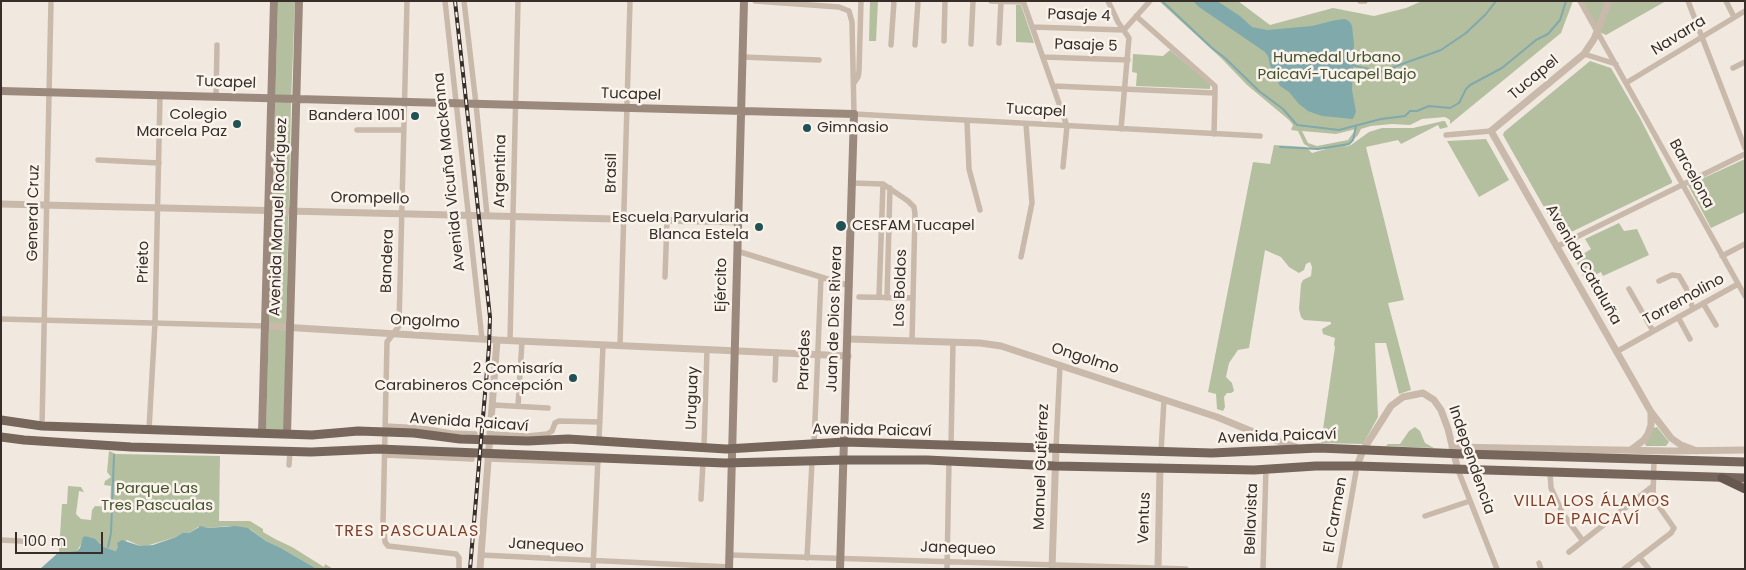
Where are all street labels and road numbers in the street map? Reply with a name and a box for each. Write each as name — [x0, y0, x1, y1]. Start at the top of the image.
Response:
street label: Pasaje 4 — [1047, 6, 1111, 26]
street label: Navarra — [1649, 12, 1709, 60]
street label: Pasaje 5 — [1054, 36, 1118, 56]
street label: Tucapel — [1505, 52, 1563, 104]
street label: Avenida Vicuña Mackenna — [431, 72, 469, 272]
street label: Tucapel — [196, 73, 256, 93]
street label: Tucapel — [601, 85, 661, 105]
street label: Tucapel — [1006, 100, 1066, 122]
street label: Avenida Manuel Rodríguez — [267, 117, 291, 317]
street label: Argentina — [491, 134, 511, 208]
street label: Barcelona — [1665, 136, 1717, 212]
street label: Brasil — [603, 153, 621, 193]
street label: General Cruz — [24, 164, 44, 262]
street label: Orompello — [330, 189, 410, 209]
street label: Avenida Cataluña — [1541, 202, 1625, 328]
street label: Bandera — [378, 229, 398, 293]
street label: Prieto — [135, 241, 153, 283]
street label: Juan de Dios Rivera — [823, 245, 847, 393]
street label: Los Boldos — [891, 249, 911, 327]
street label: Ejército — [713, 258, 731, 312]
street label: Torremolino — [1640, 270, 1728, 330]
street label: Ongolmo — [390, 311, 460, 333]
street label: Paredes — [795, 329, 815, 391]
street label: Ongolmo — [1049, 340, 1121, 378]
street label: Uruguay — [683, 366, 703, 430]
street label: Independencia — [1444, 403, 1498, 517]
street label: Manuel Gutiérrez — [1031, 404, 1053, 530]
street label: Avenida Paicaví — [409, 410, 529, 436]
street label: Avenida Paicaví — [812, 421, 932, 441]
street label: Avenida Paicaví — [1217, 426, 1337, 448]
street label: El Carmen — [1320, 475, 1352, 555]
street label: Bellavista — [1242, 483, 1262, 555]
street label: Ventus — [1135, 492, 1155, 544]
street label: Janequeo — [508, 535, 584, 557]
street label: Janequeo — [920, 539, 996, 559]

